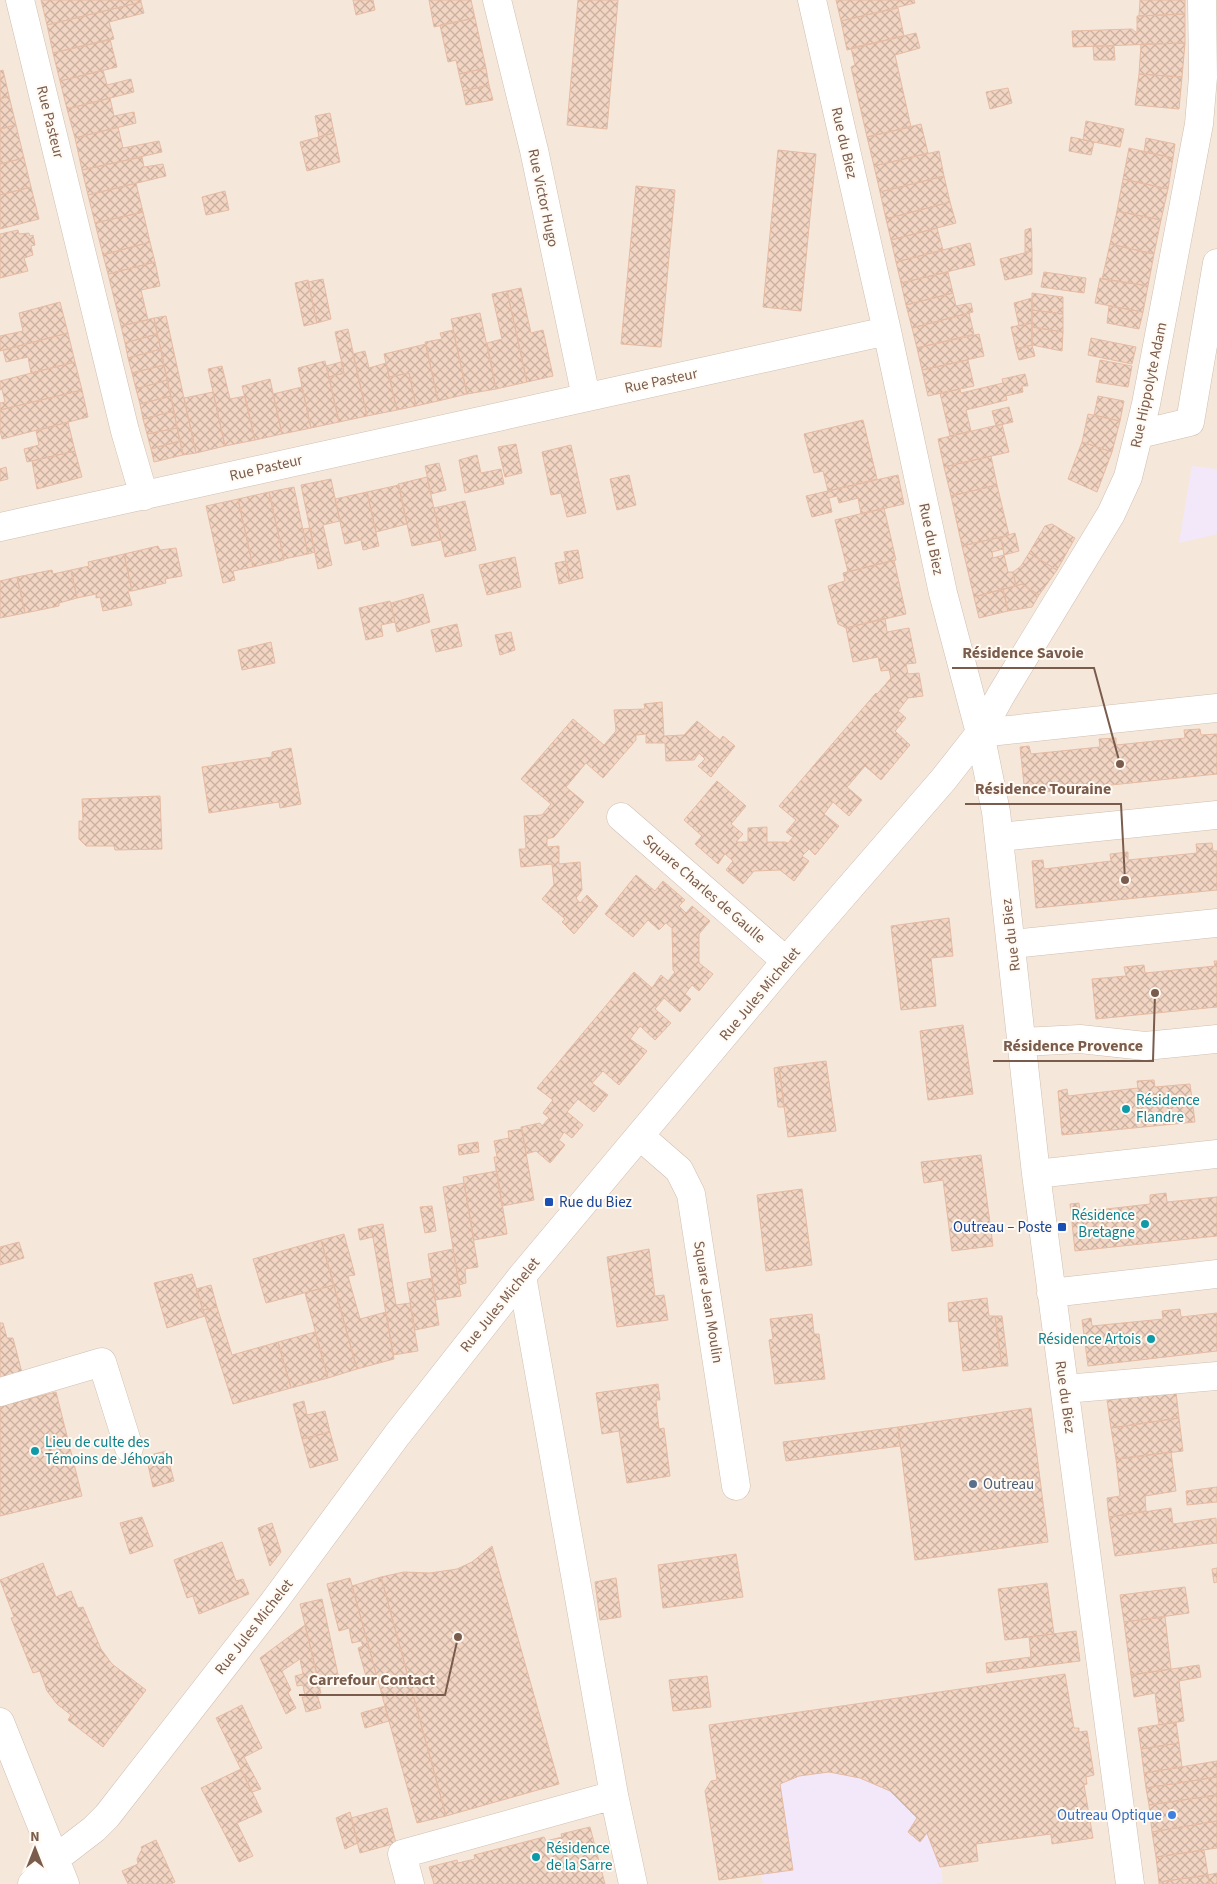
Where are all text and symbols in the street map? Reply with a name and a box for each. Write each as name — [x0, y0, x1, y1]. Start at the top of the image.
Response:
street label: Rue Pasteur — [31, 83, 69, 161]
street label: Rue du Biez — [826, 105, 862, 181]
street label: Rue Victor Hugo — [522, 147, 564, 249]
street label: Rue Hippolyte Adam — [1125, 320, 1173, 450]
street label: Rue Pasteur — [623, 363, 700, 399]
street label: Rue Pasteur — [227, 449, 305, 487]
street label: Rue du Biez — [913, 501, 949, 577]
callout: Résidence Savoie — [952, 637, 1094, 668]
text: Résidence Savoie — [962, 642, 1084, 664]
callout: Résidence Touraine — [965, 773, 1121, 804]
text: Résidence Touraine — [975, 778, 1111, 800]
street label: Square Charles de Gaulle — [638, 830, 770, 948]
street label: Rue du Biez — [996, 898, 1026, 972]
street label: Rue Jules Michelet — [715, 943, 805, 1045]
callout: Résidence Provence — [993, 1030, 1153, 1061]
text: Résidence Provence — [1003, 1035, 1143, 1057]
place label: Résidence Flandre — [1136, 1090, 1200, 1128]
marker: Résidence Flandre — [1120, 1103, 1132, 1115]
place label: Rue du Biez — [559, 1192, 632, 1213]
marker: Rue du Biez — [543, 1196, 555, 1208]
place label: Résidence Bretagne — [1071, 1205, 1135, 1243]
place label: Outreau – Poste — [953, 1217, 1052, 1238]
marker: Résidence Bretagne — [1139, 1218, 1151, 1230]
marker: Outreau – Poste — [1056, 1221, 1068, 1233]
street label: Square Jean Moulin — [688, 1239, 728, 1365]
street label: Rue Jules Michelet — [455, 1253, 545, 1357]
place label: Résidence Artois — [1038, 1329, 1141, 1350]
marker: Résidence Artois — [1145, 1333, 1157, 1345]
street label: Rue du Biez — [1050, 1359, 1080, 1435]
place label: Lieu de culte des Témoins de Jéhovah — [45, 1432, 173, 1470]
marker: Lieu de culte des Témoins de Jéhovah — [29, 1445, 41, 1457]
place label: Outreau — [983, 1474, 1034, 1495]
marker: Outreau — [967, 1478, 979, 1490]
street label: Rue Jules Michelet — [210, 1575, 298, 1679]
callout: Carrefour Contact — [299, 1664, 445, 1695]
text: Carrefour Contact — [309, 1669, 435, 1691]
place label: Outreau Optique — [1057, 1805, 1162, 1826]
marker: Outreau Optique — [1166, 1809, 1178, 1821]
north arrow — [10, 1824, 60, 1874]
text: N — [30, 1827, 40, 1847]
place label: Résidence de la Sarre — [546, 1838, 612, 1876]
marker: Résidence de la Sarre — [530, 1851, 542, 1863]

